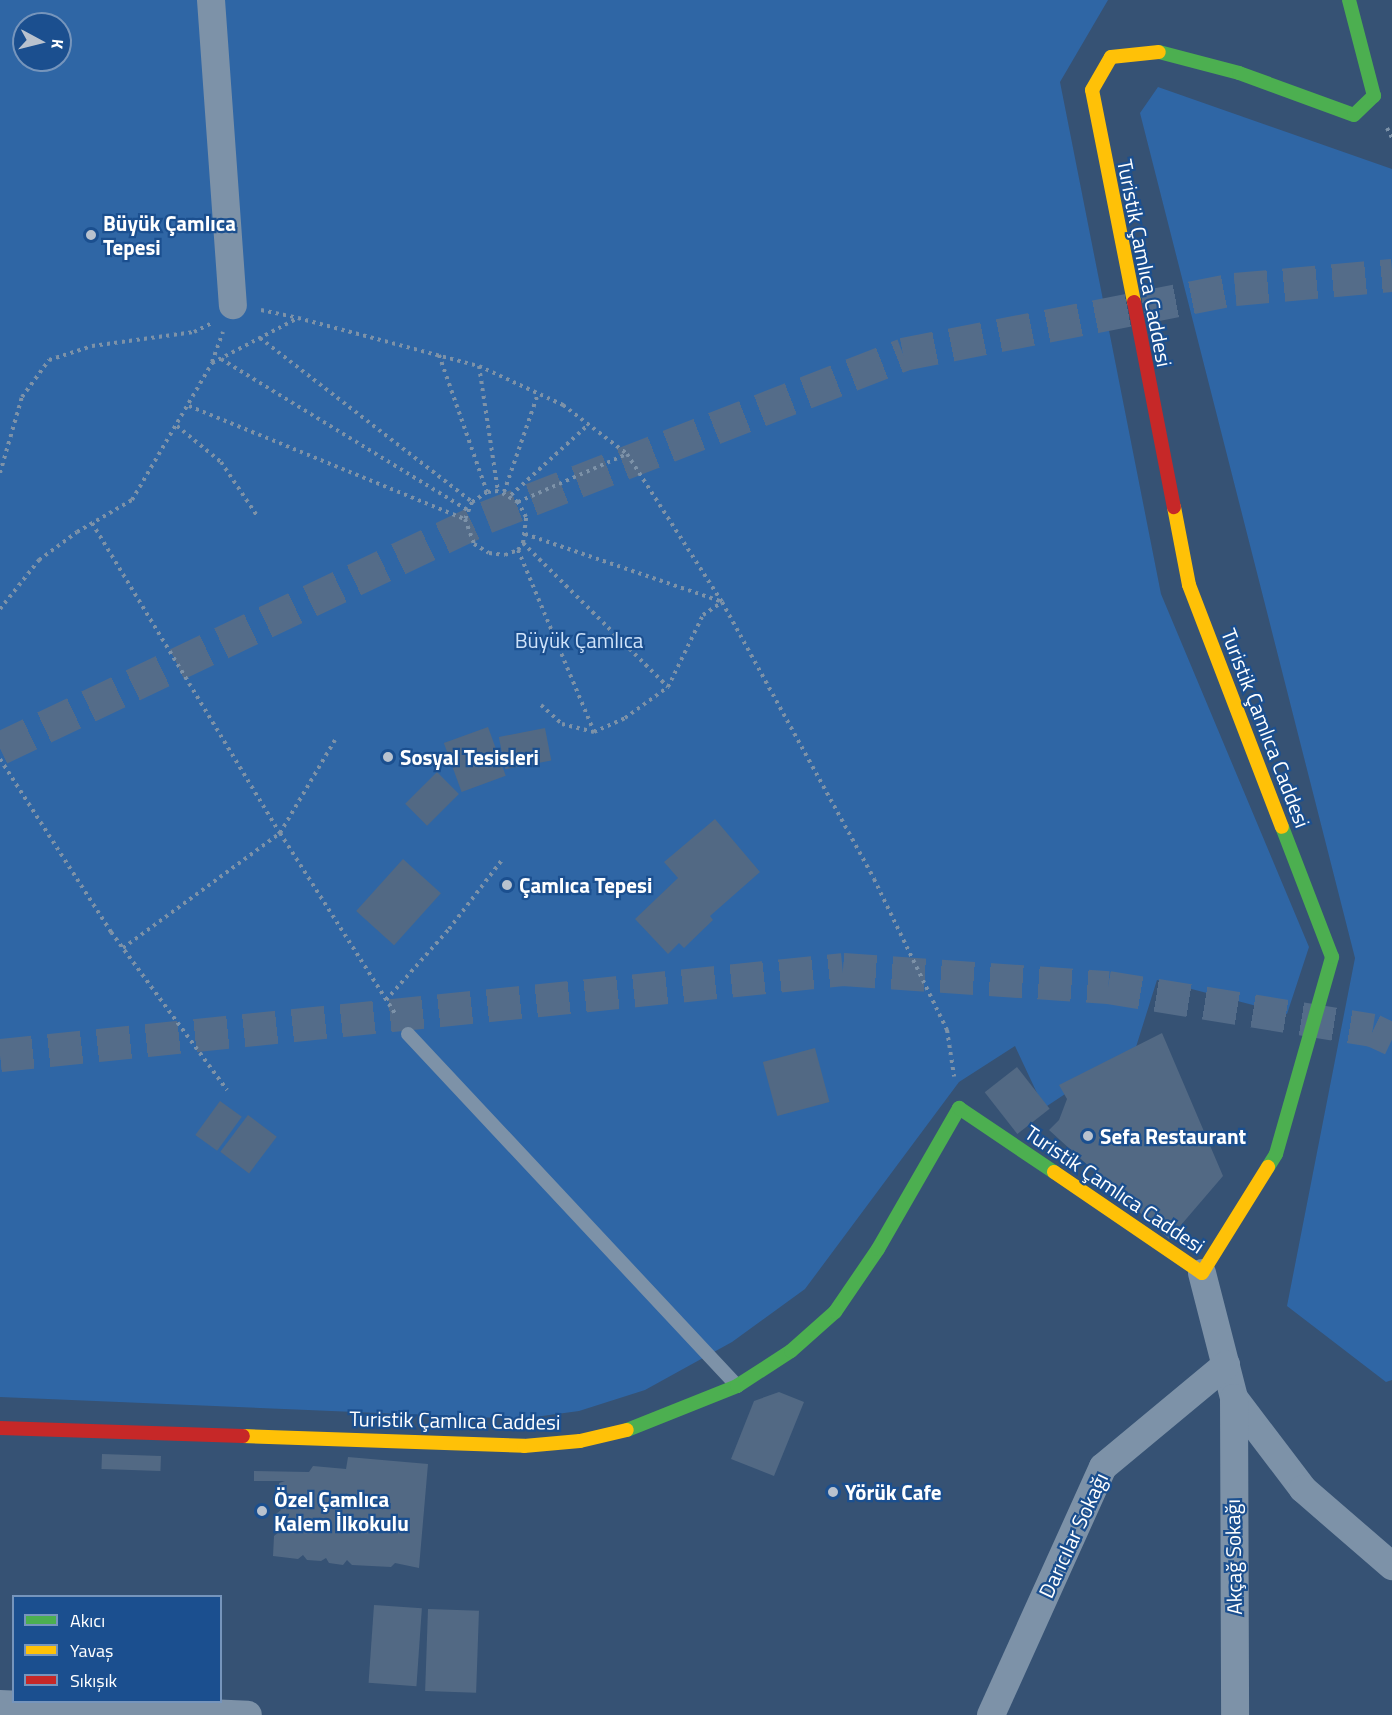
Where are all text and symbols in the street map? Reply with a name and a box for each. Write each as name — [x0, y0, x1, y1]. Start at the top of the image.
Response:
north arrow — [12, 12, 72, 72]
text: K — [45, 38, 70, 50]
street label: Turistik Çamlıca Caddesi — [1112, 157, 1178, 369]
place label: Büyük Çamlıca Tepesi — [103, 210, 236, 260]
marker: Büyük Çamlıca Tepesi — [84, 228, 98, 242]
street label: Turistik Çamlıca Caddesi — [1216, 625, 1316, 831]
park label: Büyük Çamlıca — [515, 627, 643, 653]
place label: Sosyal Tesisleri — [400, 744, 539, 770]
marker: Sosyal Tesisleri — [381, 750, 395, 764]
place label: Çamlıca Tepesi — [519, 872, 652, 898]
marker: Çamlıca Tepesi — [500, 878, 514, 892]
street label: Turistik Çamlıca Caddesi — [1020, 1120, 1210, 1258]
place label: Sefa Restaurant — [1100, 1123, 1246, 1149]
marker: Sefa Restaurant — [1081, 1129, 1095, 1143]
street label: Turistik Çamlıca Caddesi — [349, 1406, 561, 1434]
street label: Darıcılar Sokağı — [1033, 1468, 1113, 1602]
place label: Yörük Cafe — [845, 1479, 942, 1505]
marker: Yörük Cafe — [826, 1485, 840, 1499]
place label: Özel Çamlıca Kalem İlkokulu — [274, 1486, 409, 1536]
street label: Akçağ Sokağı — [1219, 1499, 1247, 1615]
marker: Özel Çamlıca Kalem İlkokulu — [255, 1504, 269, 1518]
legend — [12, 1595, 222, 1703]
text: Akıcı — [70, 1607, 105, 1634]
text: Yavaş — [70, 1637, 113, 1664]
text: Sıkışık — [70, 1667, 117, 1694]

